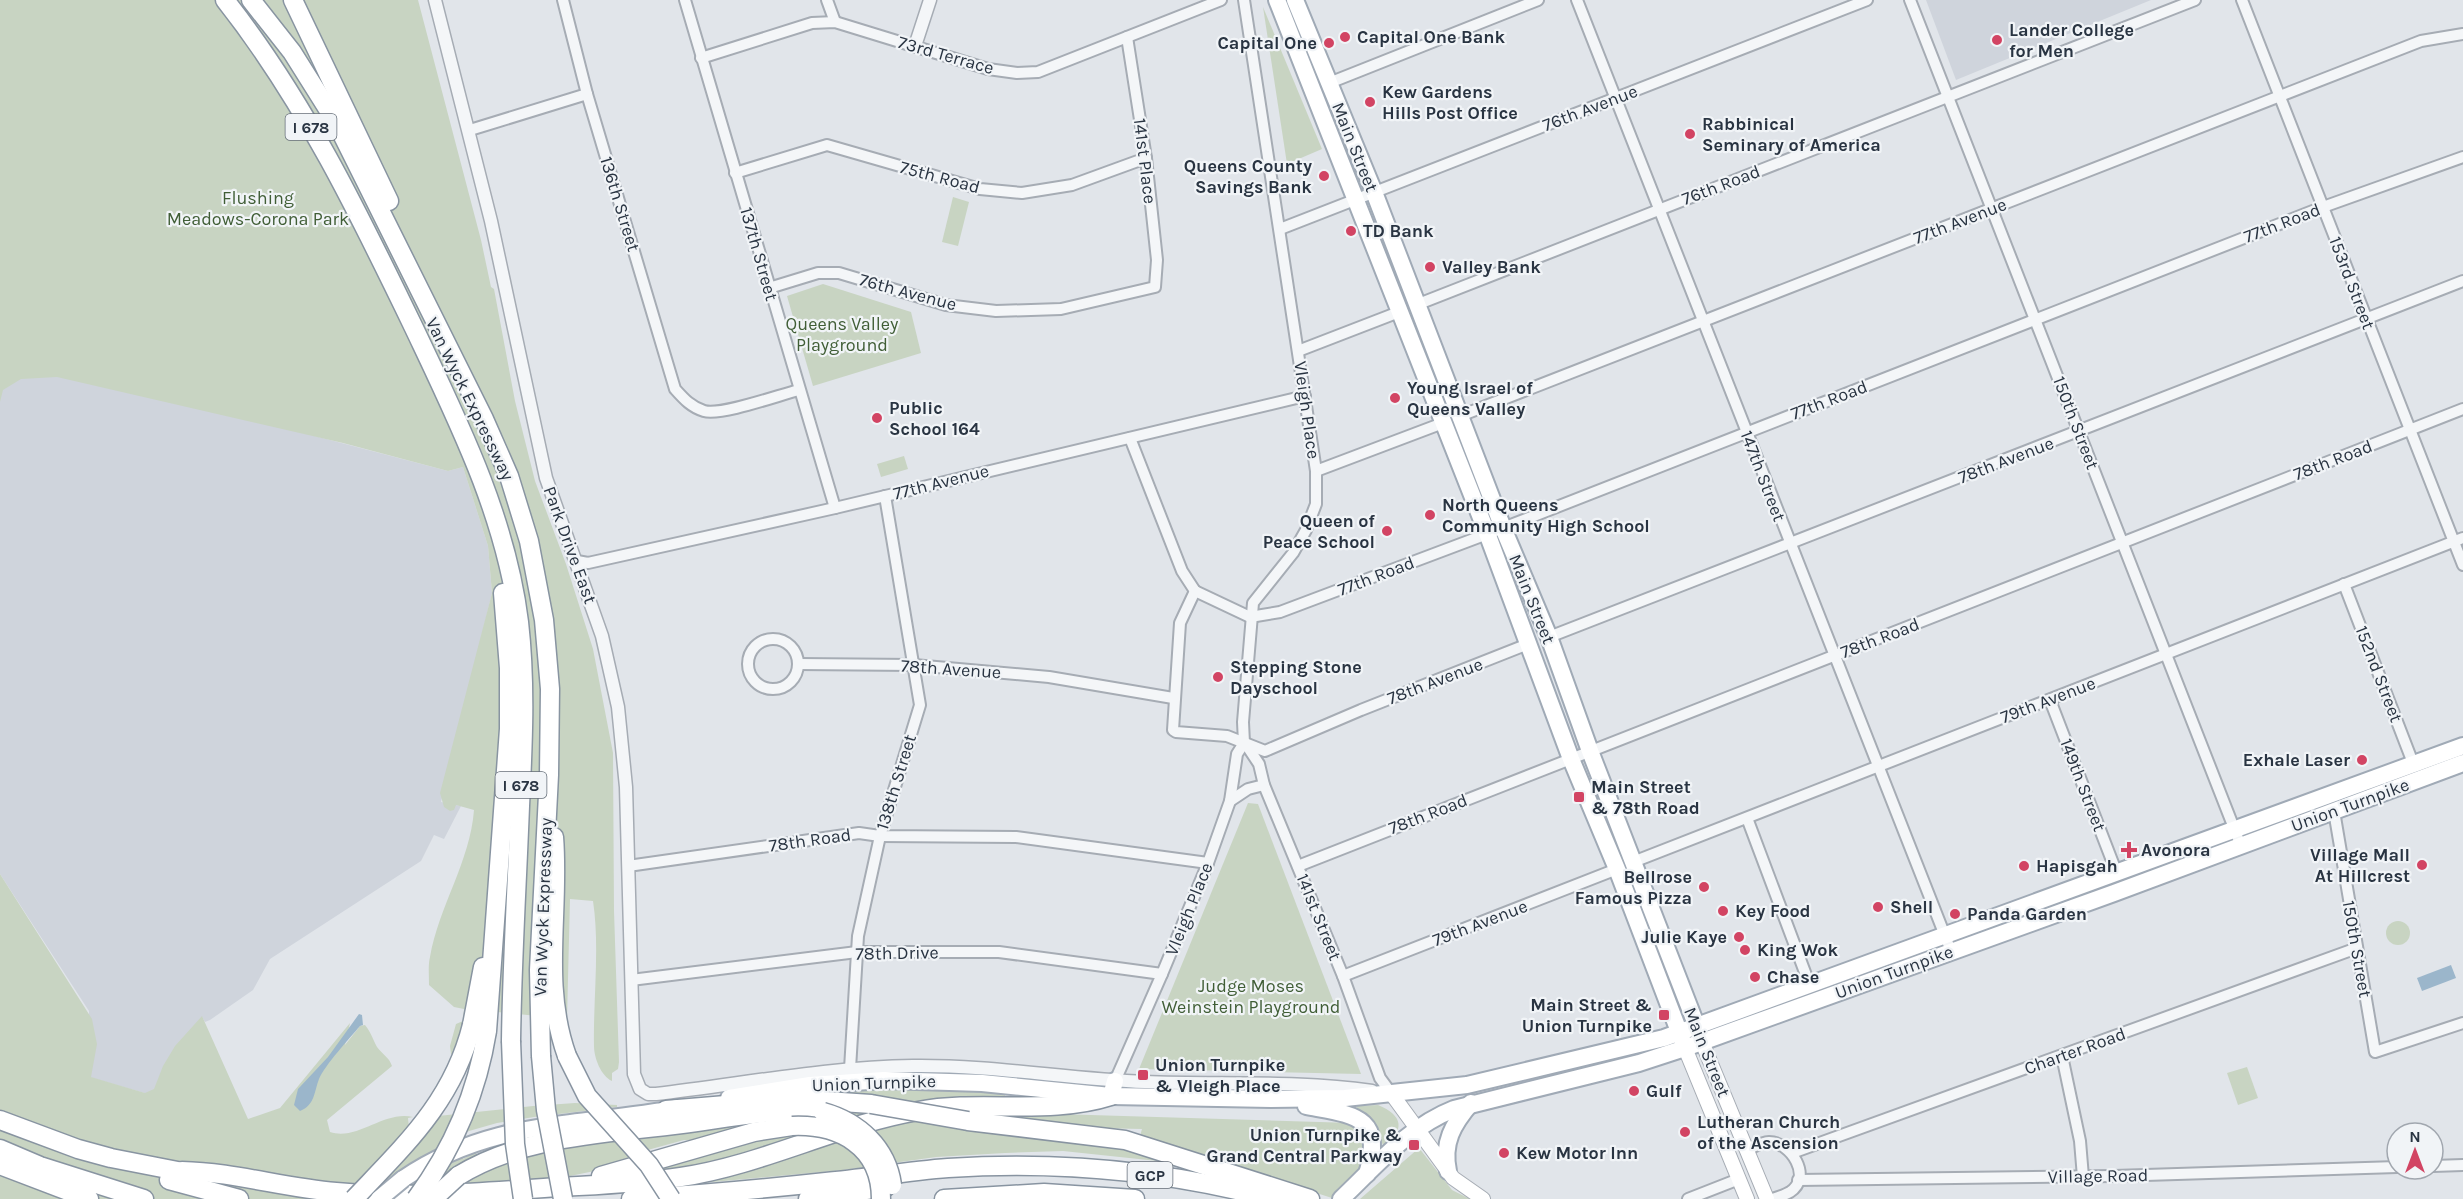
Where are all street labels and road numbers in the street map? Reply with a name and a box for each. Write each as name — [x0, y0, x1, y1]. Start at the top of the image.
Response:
street label: 73rd Terrace — [895, 31, 997, 79]
street label: 76th Avenue — [1539, 80, 1641, 136]
street label: Main Street — [1327, 99, 1383, 195]
road number: I 678 — [286, 114, 336, 140]
street label: 141st Place — [1129, 117, 1161, 205]
street label: 136th Street — [595, 154, 645, 254]
street label: 75th Road — [898, 156, 982, 198]
street label: 76th Road — [1679, 160, 1763, 210]
street label: 77th Avenue — [1910, 193, 2010, 249]
street label: 77th Road — [2241, 198, 2323, 248]
street label: 137th Street — [735, 205, 783, 304]
street label: 153rd Street — [2324, 233, 2380, 333]
street label: 76th Avenue — [857, 268, 959, 316]
street label: Van Wyck Expressway — [421, 314, 519, 485]
street label: Vleigh Place — [1289, 360, 1325, 460]
street label: 150th Street — [2048, 373, 2104, 473]
street label: 77th Road — [1788, 375, 1870, 425]
street label: 147th Street — [1736, 427, 1791, 525]
street label: 78th Avenue — [1955, 432, 2057, 488]
street label: 78th Road — [2290, 435, 2376, 485]
street label: 77th Avenue — [891, 459, 991, 505]
street label: Park Drive East — [539, 483, 602, 607]
street label: 77th Road — [1335, 551, 1417, 601]
street label: Main Street — [1504, 551, 1560, 647]
street label: 78th Road — [1837, 613, 1923, 663]
street label: 152nd Street — [2350, 623, 2408, 726]
street label: 78th Avenue — [1384, 653, 1486, 709]
street label: 78th Avenue — [900, 655, 1002, 683]
street label: 79th Avenue — [1997, 672, 2099, 728]
street label: 138th Street — [871, 731, 921, 833]
street label: 149th Street — [2055, 735, 2111, 835]
road number: I 678 — [496, 772, 546, 798]
street label: Union Turnpike — [2288, 773, 2412, 837]
street label: 78th Road — [1385, 789, 1471, 839]
street label: Van Wyck Expressway — [529, 817, 557, 997]
street label: 78th Road — [767, 823, 853, 857]
street label: Vleigh Place — [1160, 859, 1218, 959]
street label: 141st Street — [1292, 870, 1346, 964]
street label: 79th Avenue — [1429, 895, 1531, 951]
street label: 150th Street — [2338, 899, 2376, 999]
street label: Union Turnpike — [1832, 940, 1956, 1004]
street label: 78th Drive — [855, 941, 939, 965]
street label: Main Street — [1679, 1004, 1735, 1100]
street label: Charter Road — [2021, 1022, 2129, 1080]
street label: Union Turnpike — [812, 1070, 936, 1096]
road number: GCP — [1128, 1162, 1172, 1188]
street label: Village Road — [2048, 1164, 2148, 1188]

